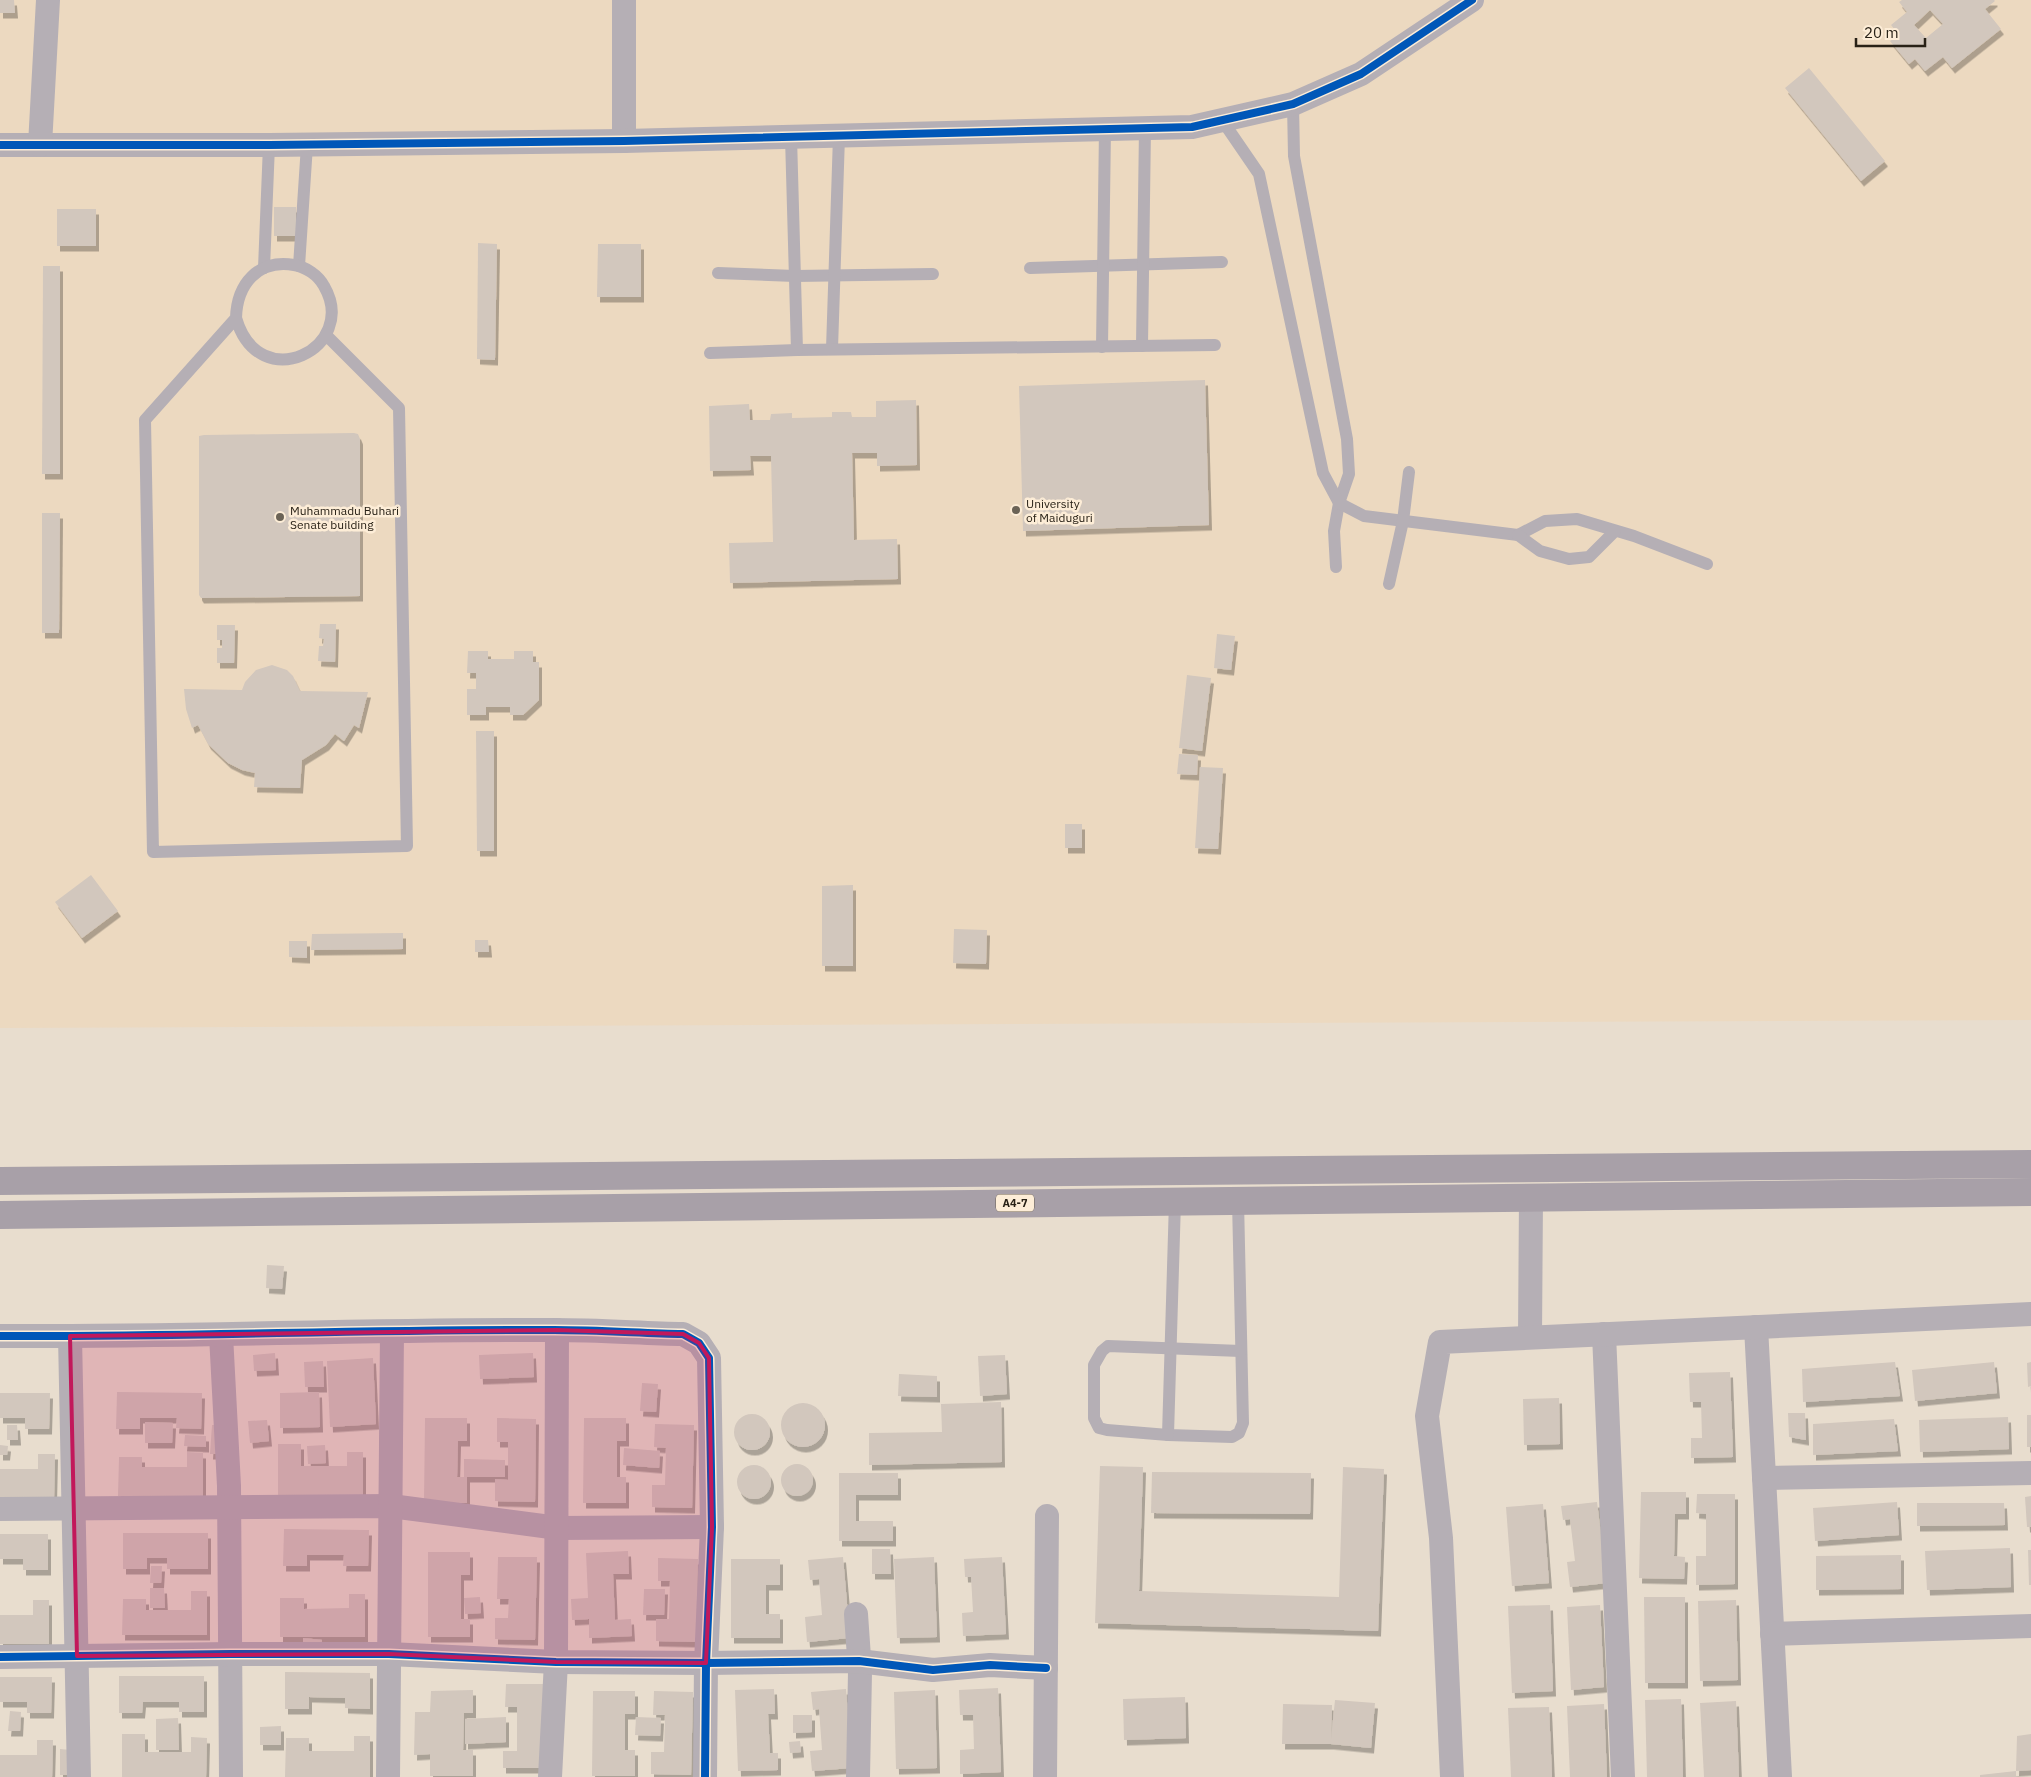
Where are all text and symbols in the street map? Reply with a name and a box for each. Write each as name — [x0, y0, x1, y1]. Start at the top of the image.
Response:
scale bar — [1856, 15, 1925, 47]
text: 20 m — [1864, 23, 1899, 42]
place label: University of Maiduguri — [1026, 496, 1093, 525]
place label: Muhammadu Buhari Senate building — [290, 503, 399, 532]
marker: University of Maiduguri — [1010, 504, 1022, 516]
marker: Muhammadu Buhari Senate building — [274, 511, 286, 523]
road number: A4-7 — [996, 1194, 1034, 1212]

